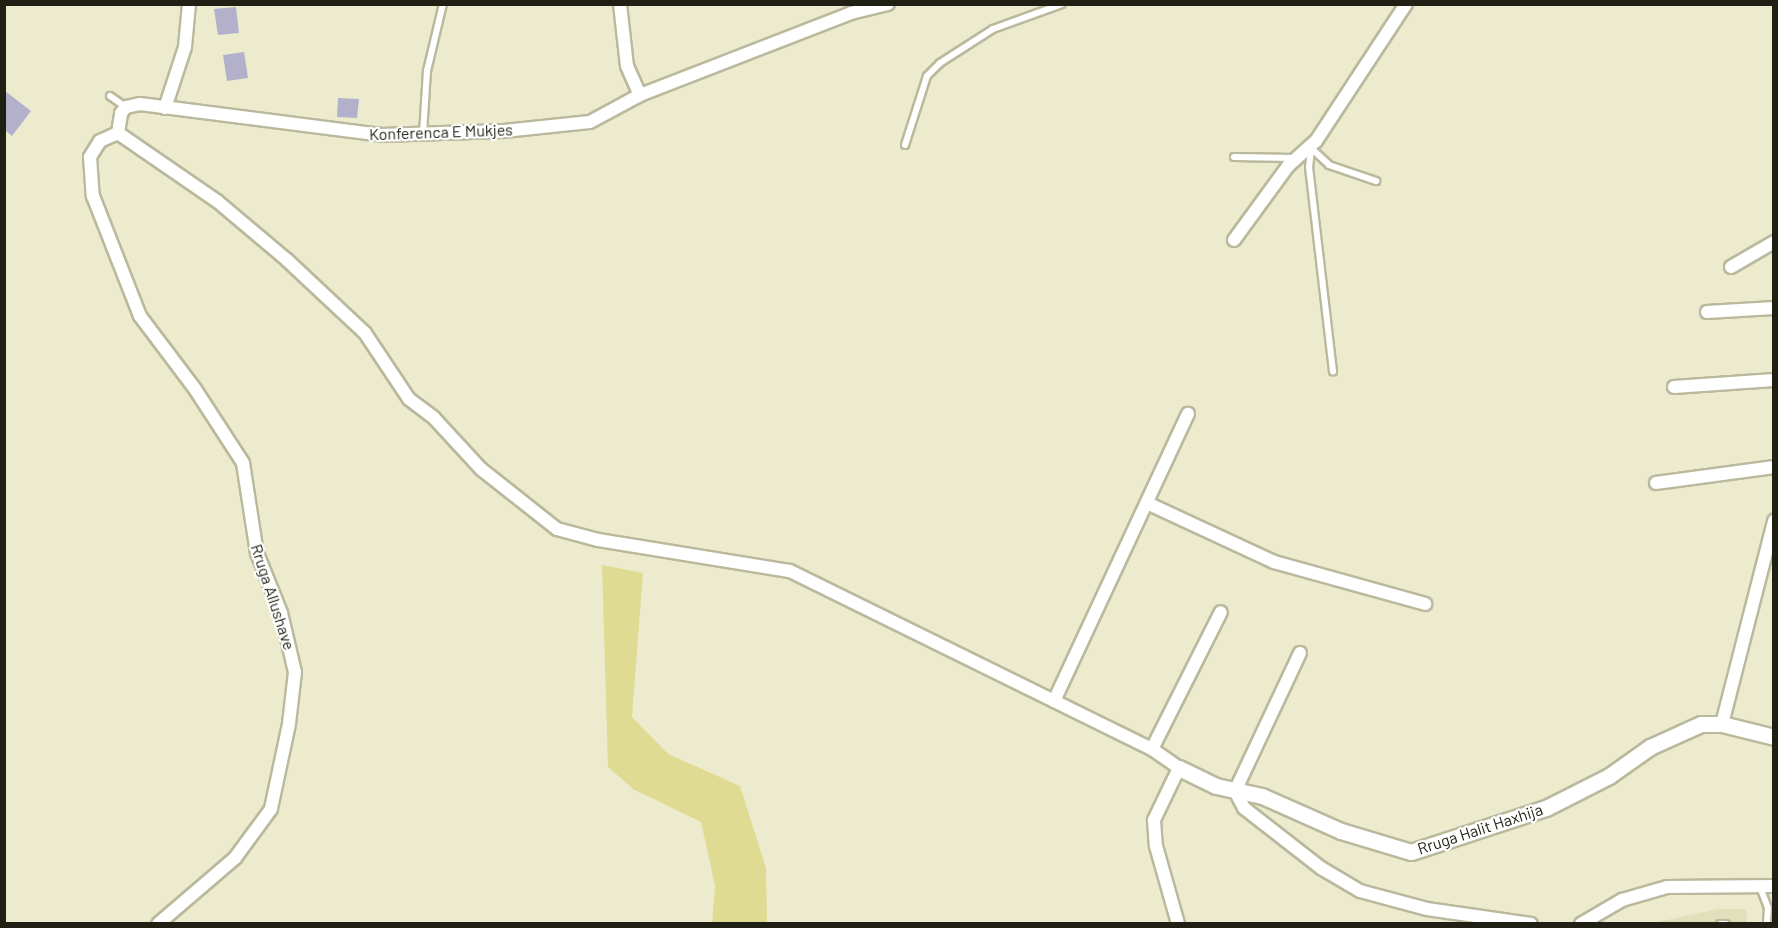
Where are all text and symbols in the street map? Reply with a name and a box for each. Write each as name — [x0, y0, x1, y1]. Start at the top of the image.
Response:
street label: Konferenca E Mukjes — [369, 120, 513, 144]
street label: Rruga Allushave — [247, 542, 299, 652]
street label: Rruga Halit Haxhija — [1415, 800, 1545, 858]

